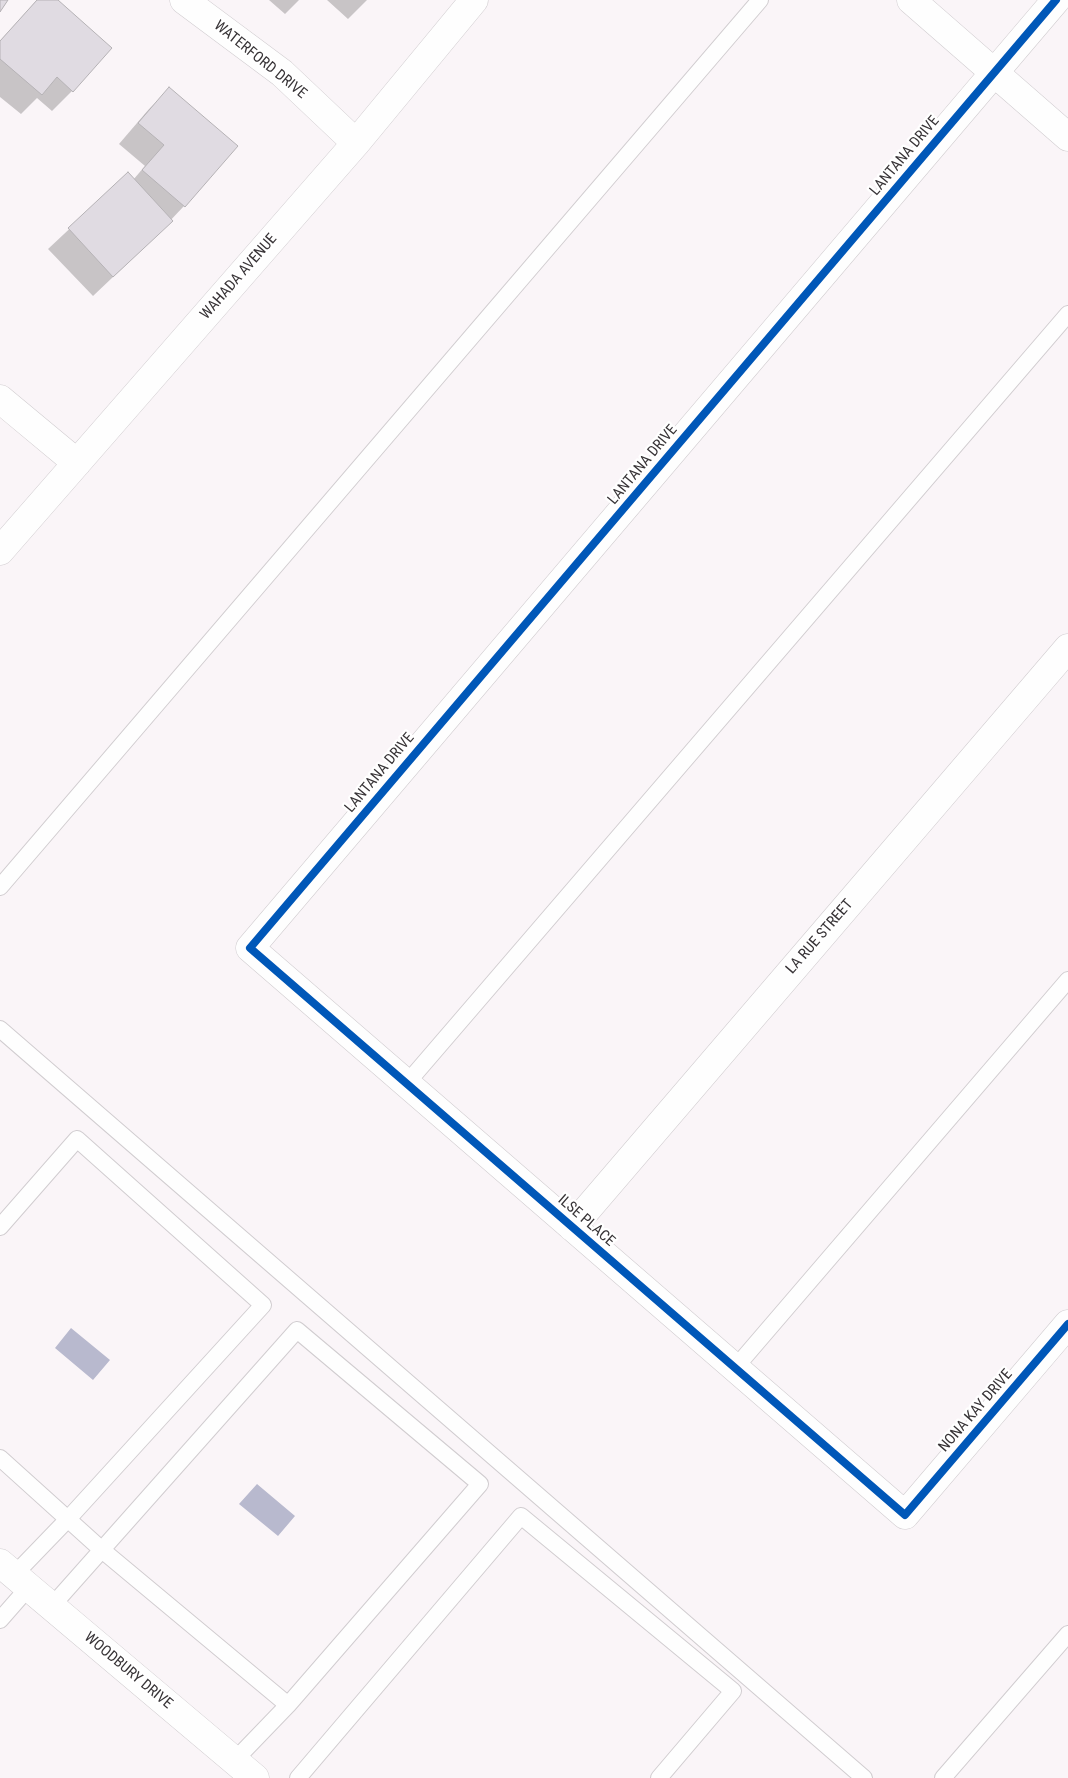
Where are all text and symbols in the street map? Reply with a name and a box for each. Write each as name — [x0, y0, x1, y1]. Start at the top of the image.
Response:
street label: WATERFORD DRIVE — [210, 17, 310, 103]
street label: LANTANA DRIVE — [866, 112, 944, 200]
street label: WAHADA AVENUE — [197, 231, 281, 323]
street label: LANTANA DRIVE — [604, 421, 682, 509]
street label: LANTANA DRIVE — [341, 729, 419, 817]
street label: LA RUE STREET — [783, 896, 857, 978]
street label: ILSE PLACE — [554, 1191, 618, 1251]
street label: NONA KAY DRIVE — [935, 1366, 1017, 1456]
street label: WOODBURY DRIVE — [80, 1629, 176, 1713]

